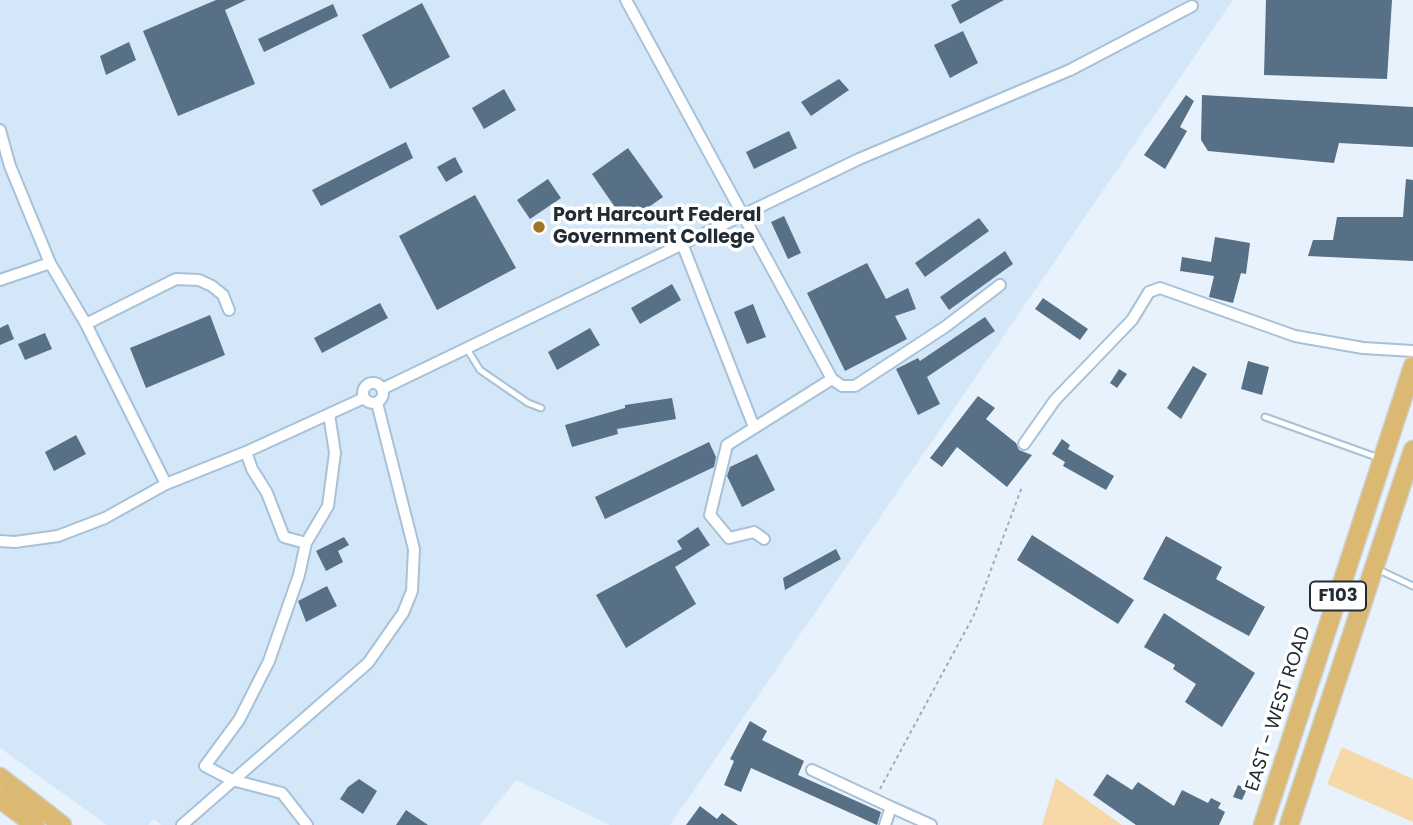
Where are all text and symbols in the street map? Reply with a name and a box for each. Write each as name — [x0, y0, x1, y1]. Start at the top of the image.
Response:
place label: Port Harcourt Federal Government College — [553, 205, 761, 249]
marker: Port Harcourt Federal Government College — [531, 219, 547, 235]
road number: F103 — [1310, 582, 1366, 610]
street label: EAST - WEST ROAD — [1242, 624, 1316, 794]

